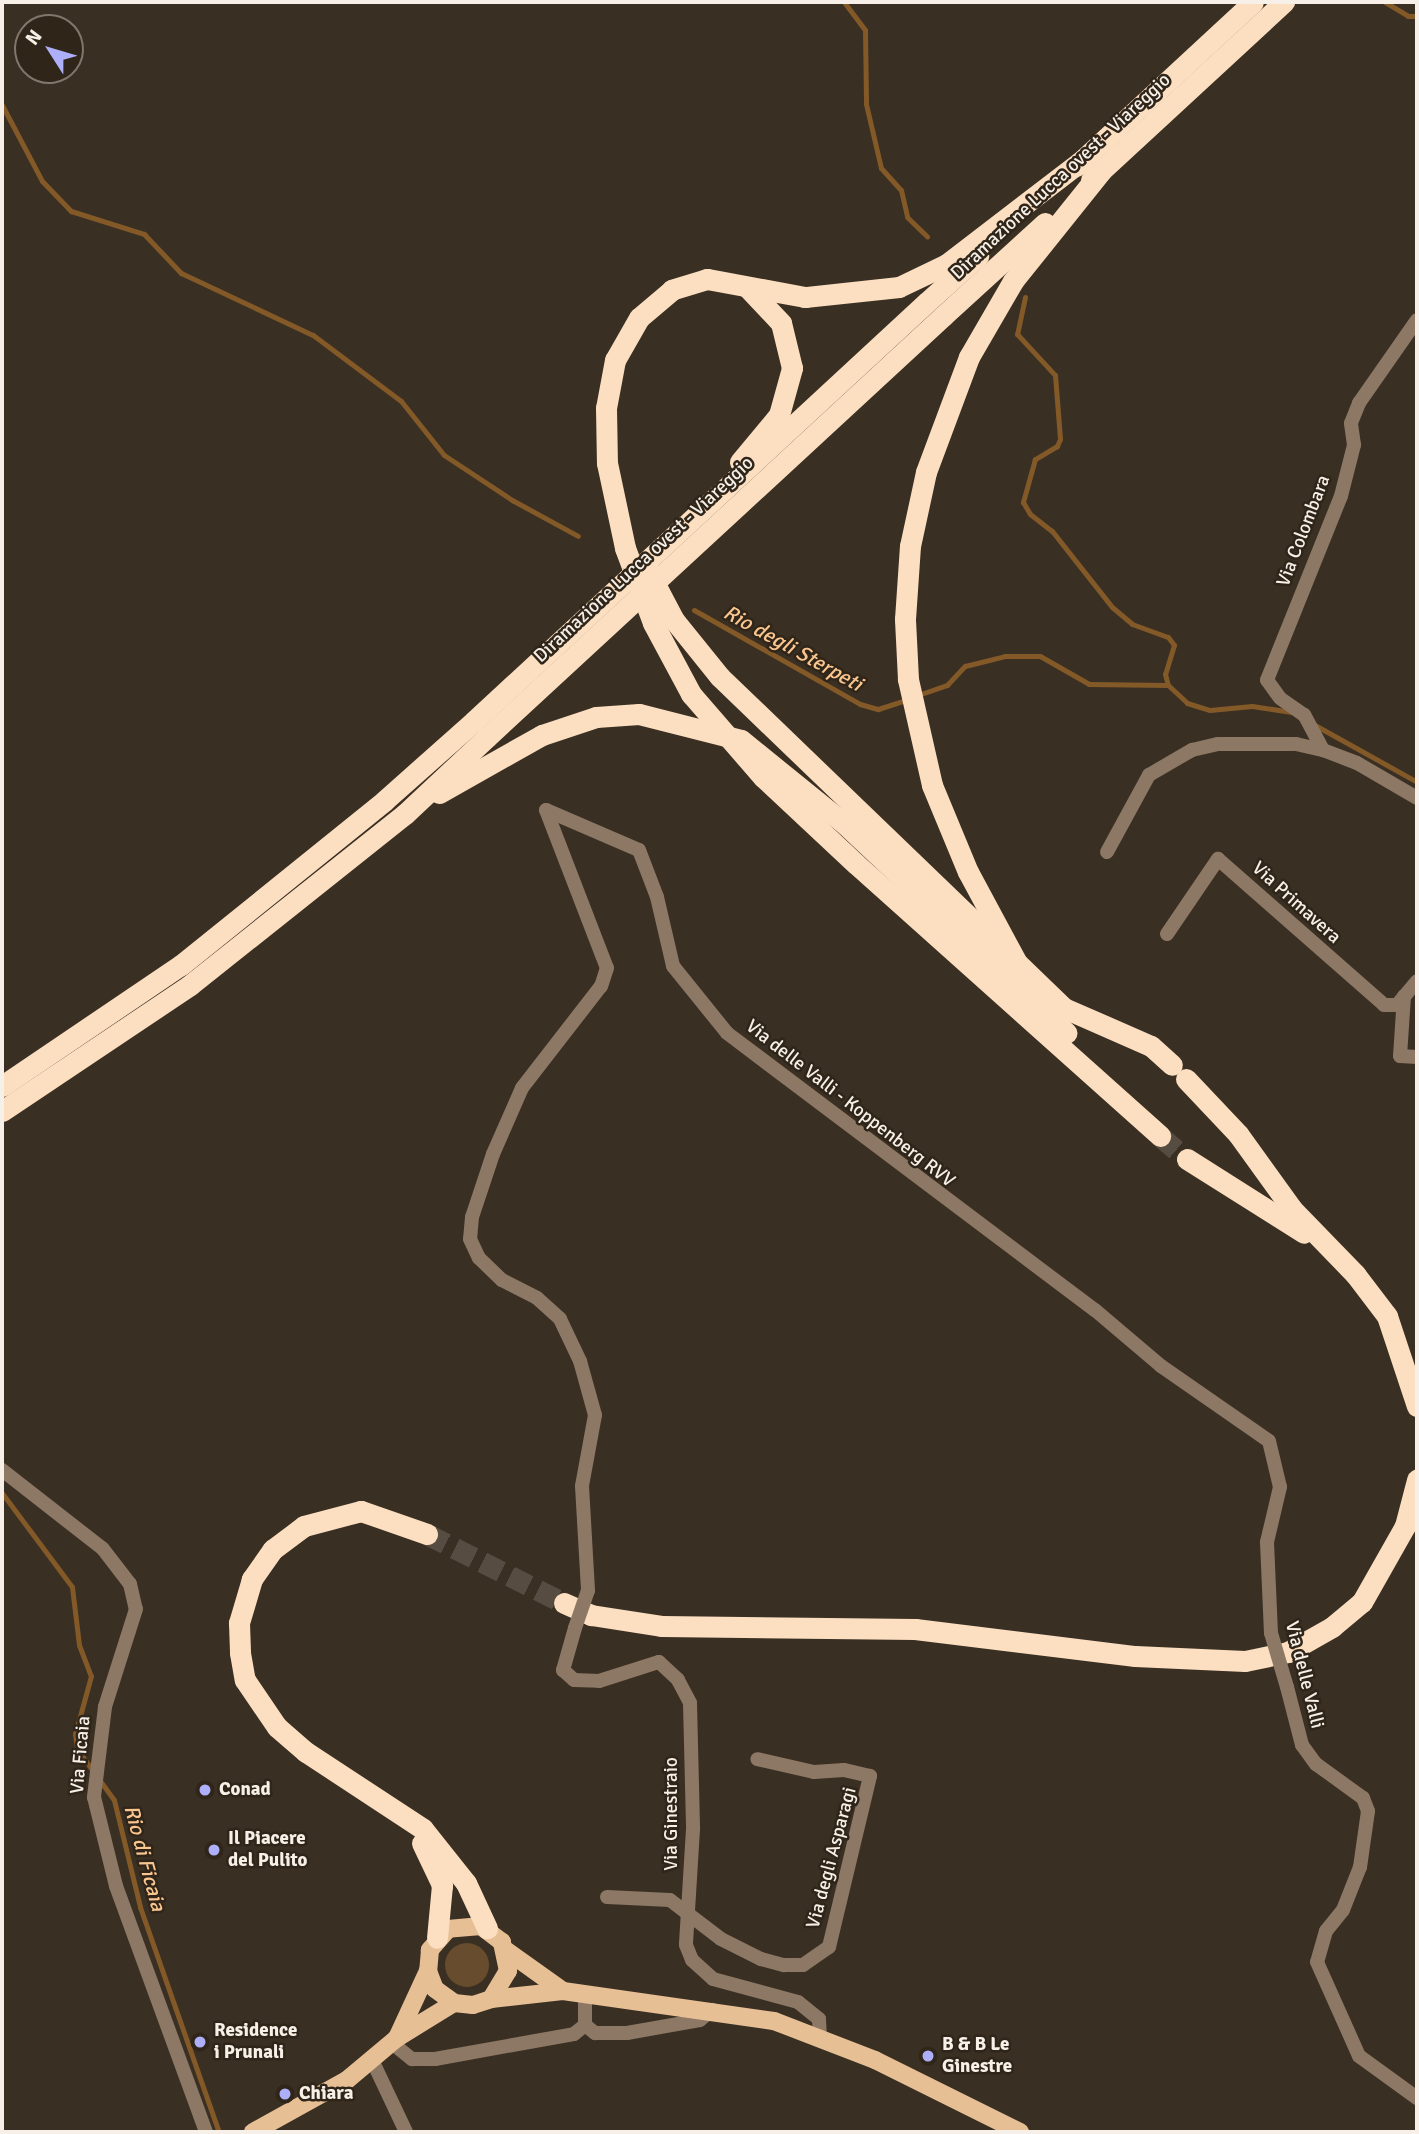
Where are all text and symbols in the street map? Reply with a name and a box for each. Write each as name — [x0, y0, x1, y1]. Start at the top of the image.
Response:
north arrow — [14, 14, 84, 84]
text: N — [20, 25, 47, 50]
street label: Diramazione Lucca ovest - Viareggio — [946, 69, 1176, 285]
street label: Diramazione Lucca ovest - Viareggio — [529, 452, 759, 668]
street label: Via Colombara — [1272, 472, 1336, 590]
water label: Rio degli Sterpeti — [719, 599, 867, 697]
street label: Via Primavera — [1247, 857, 1345, 949]
street label: Via delle Valli - Koppenberg RVV — [741, 1015, 959, 1193]
street label: Via delle Valli — [1280, 1619, 1328, 1731]
street label: Via Ficaia — [66, 1715, 96, 1795]
street label: Via Ginestraio — [661, 1757, 683, 1871]
place label: Conad — [219, 1779, 271, 1801]
marker: Conad — [197, 1782, 213, 1798]
street label: Via degli Asparagi — [802, 1785, 862, 1931]
water label: Rio di Ficaia — [119, 1802, 171, 1914]
place label: Il Piacere del Pulito — [228, 1828, 307, 1872]
marker: Il Piacere del Pulito — [206, 1842, 222, 1858]
place label: Residence i Prunali — [214, 2020, 297, 2064]
marker: Residence i Prunali — [192, 2034, 208, 2050]
place label: B & B Le Ginestre — [942, 2034, 1012, 2078]
marker: B & B Le Ginestre — [920, 2048, 936, 2064]
place label: Chiara — [299, 2083, 353, 2105]
marker: Chiara — [277, 2086, 293, 2102]

